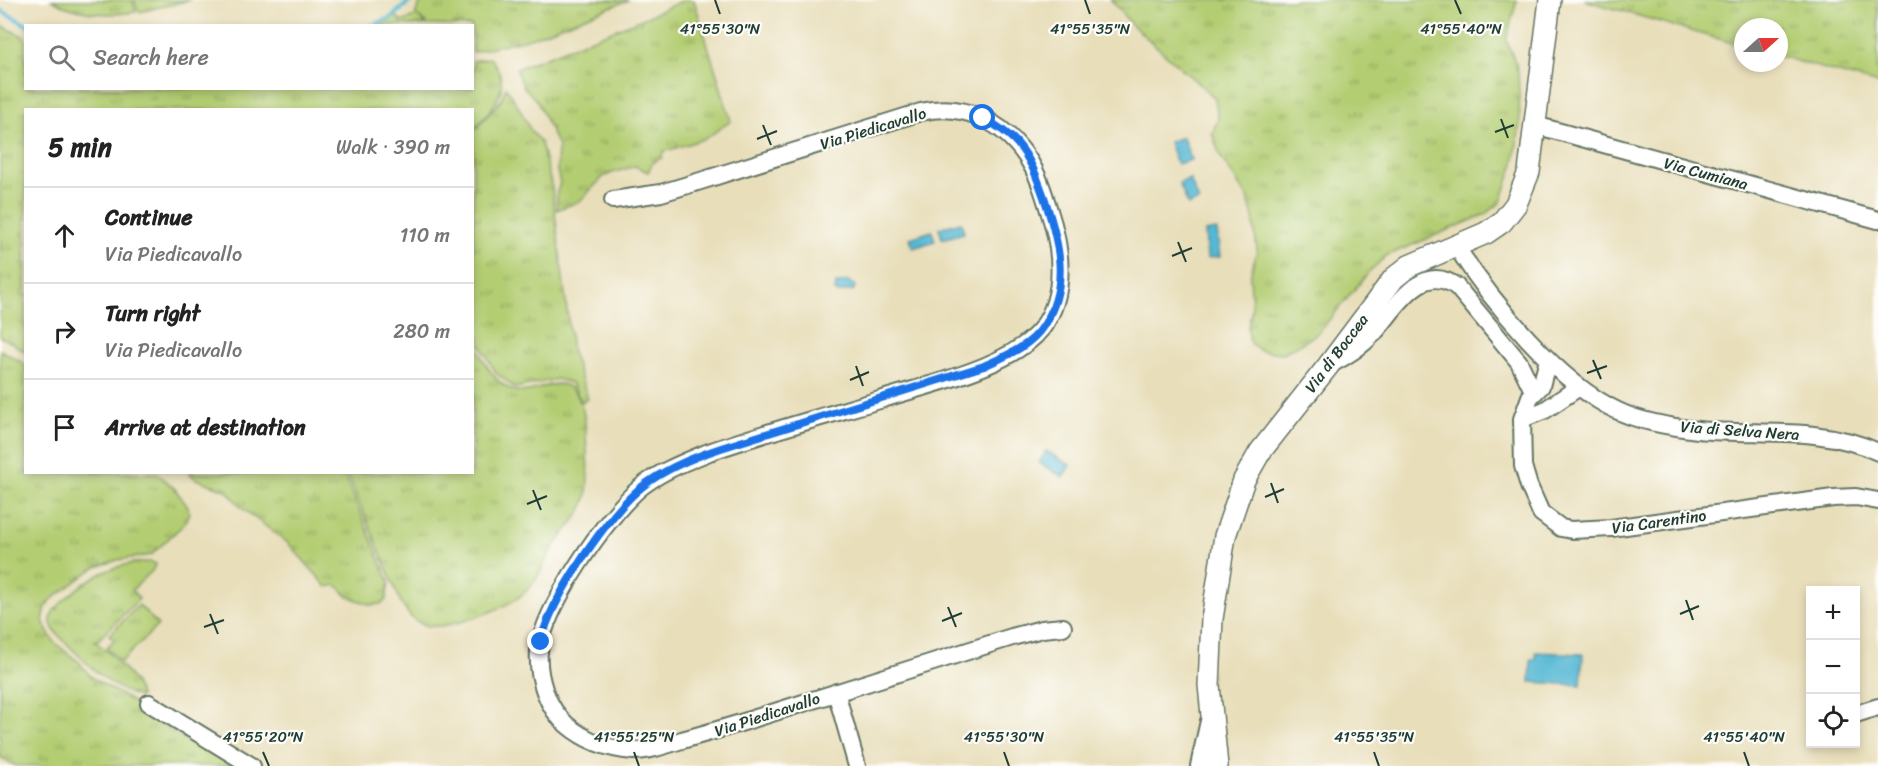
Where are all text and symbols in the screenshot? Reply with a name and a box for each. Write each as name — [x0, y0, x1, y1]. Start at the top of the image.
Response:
text: 41°55'30"N — [680, 16, 761, 42]
text: 41°55'35"N — [1050, 16, 1131, 42]
text: 41°55'40"N — [1420, 16, 1502, 42]
north arrow — [1734, 18, 1788, 72]
search box — [24, 24, 474, 90]
text: Search here — [93, 38, 209, 77]
icon: search — [45, 41, 78, 74]
street label: Via Piedicavallo — [816, 99, 930, 158]
route start — [969, 104, 995, 130]
text: 5 min — [48, 124, 112, 170]
text: Walk · 390 m — [336, 130, 450, 165]
street label: Via Cumiana — [1661, 148, 1751, 199]
text: Continue — [105, 198, 193, 237]
text: 110 m — [400, 218, 450, 253]
icon: ahead — [48, 219, 81, 252]
text: Via Piedicavallo — [105, 237, 242, 272]
text: Turn right — [105, 294, 200, 333]
street label: Via di Boccea — [1297, 307, 1376, 399]
text: 280 m — [393, 314, 450, 349]
icon: right — [48, 315, 81, 348]
text: Via Piedicavallo — [105, 333, 242, 368]
text: Arrive at destination — [105, 408, 306, 447]
icon: arrive — [48, 411, 81, 444]
street label: Via di Selva Nera — [1680, 412, 1800, 449]
street label: Via Carentino — [1610, 501, 1708, 542]
map controls — [1806, 586, 1860, 748]
button: + — [1806, 586, 1860, 640]
route end — [527, 628, 553, 654]
button: − — [1806, 640, 1860, 694]
street label: Via Piedicavallo — [710, 684, 824, 745]
button: locate — [1806, 694, 1860, 748]
text: 41°55'20"N — [223, 724, 304, 750]
text: 41°55'25"N — [594, 724, 675, 750]
text: 41°55'30"N — [964, 724, 1045, 750]
text: 41°55'35"N — [1334, 724, 1415, 750]
text: 41°55'40"N — [1703, 724, 1785, 750]

